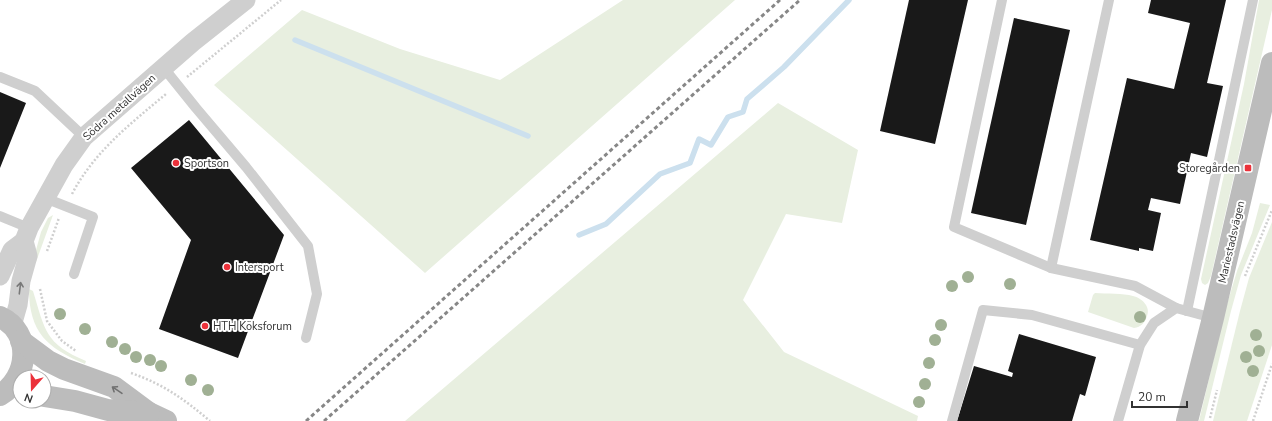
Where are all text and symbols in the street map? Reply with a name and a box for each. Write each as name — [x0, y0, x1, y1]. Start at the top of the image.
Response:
street label: Södra metallvägen — [80, 71, 159, 144]
place label: Sportson — [184, 156, 229, 171]
marker: Sportson — [171, 158, 181, 168]
place label: Storegården — [1179, 161, 1240, 176]
marker: Storegården — [1243, 163, 1253, 173]
street label: Mariestadsvägen — [1215, 199, 1248, 285]
place label: Intersport — [235, 260, 284, 275]
marker: Intersport — [222, 262, 232, 272]
one-way arrow — [16, 282, 24, 295]
place label: HTH Köksforum — [213, 319, 292, 334]
marker: HTH Köksforum — [200, 321, 210, 331]
north arrow — [12, 369, 52, 409]
scale bar — [1132, 383, 1187, 409]
one-way arrow — [112, 386, 123, 394]
text: N — [22, 389, 35, 406]
text: 20 m — [1138, 389, 1166, 405]

